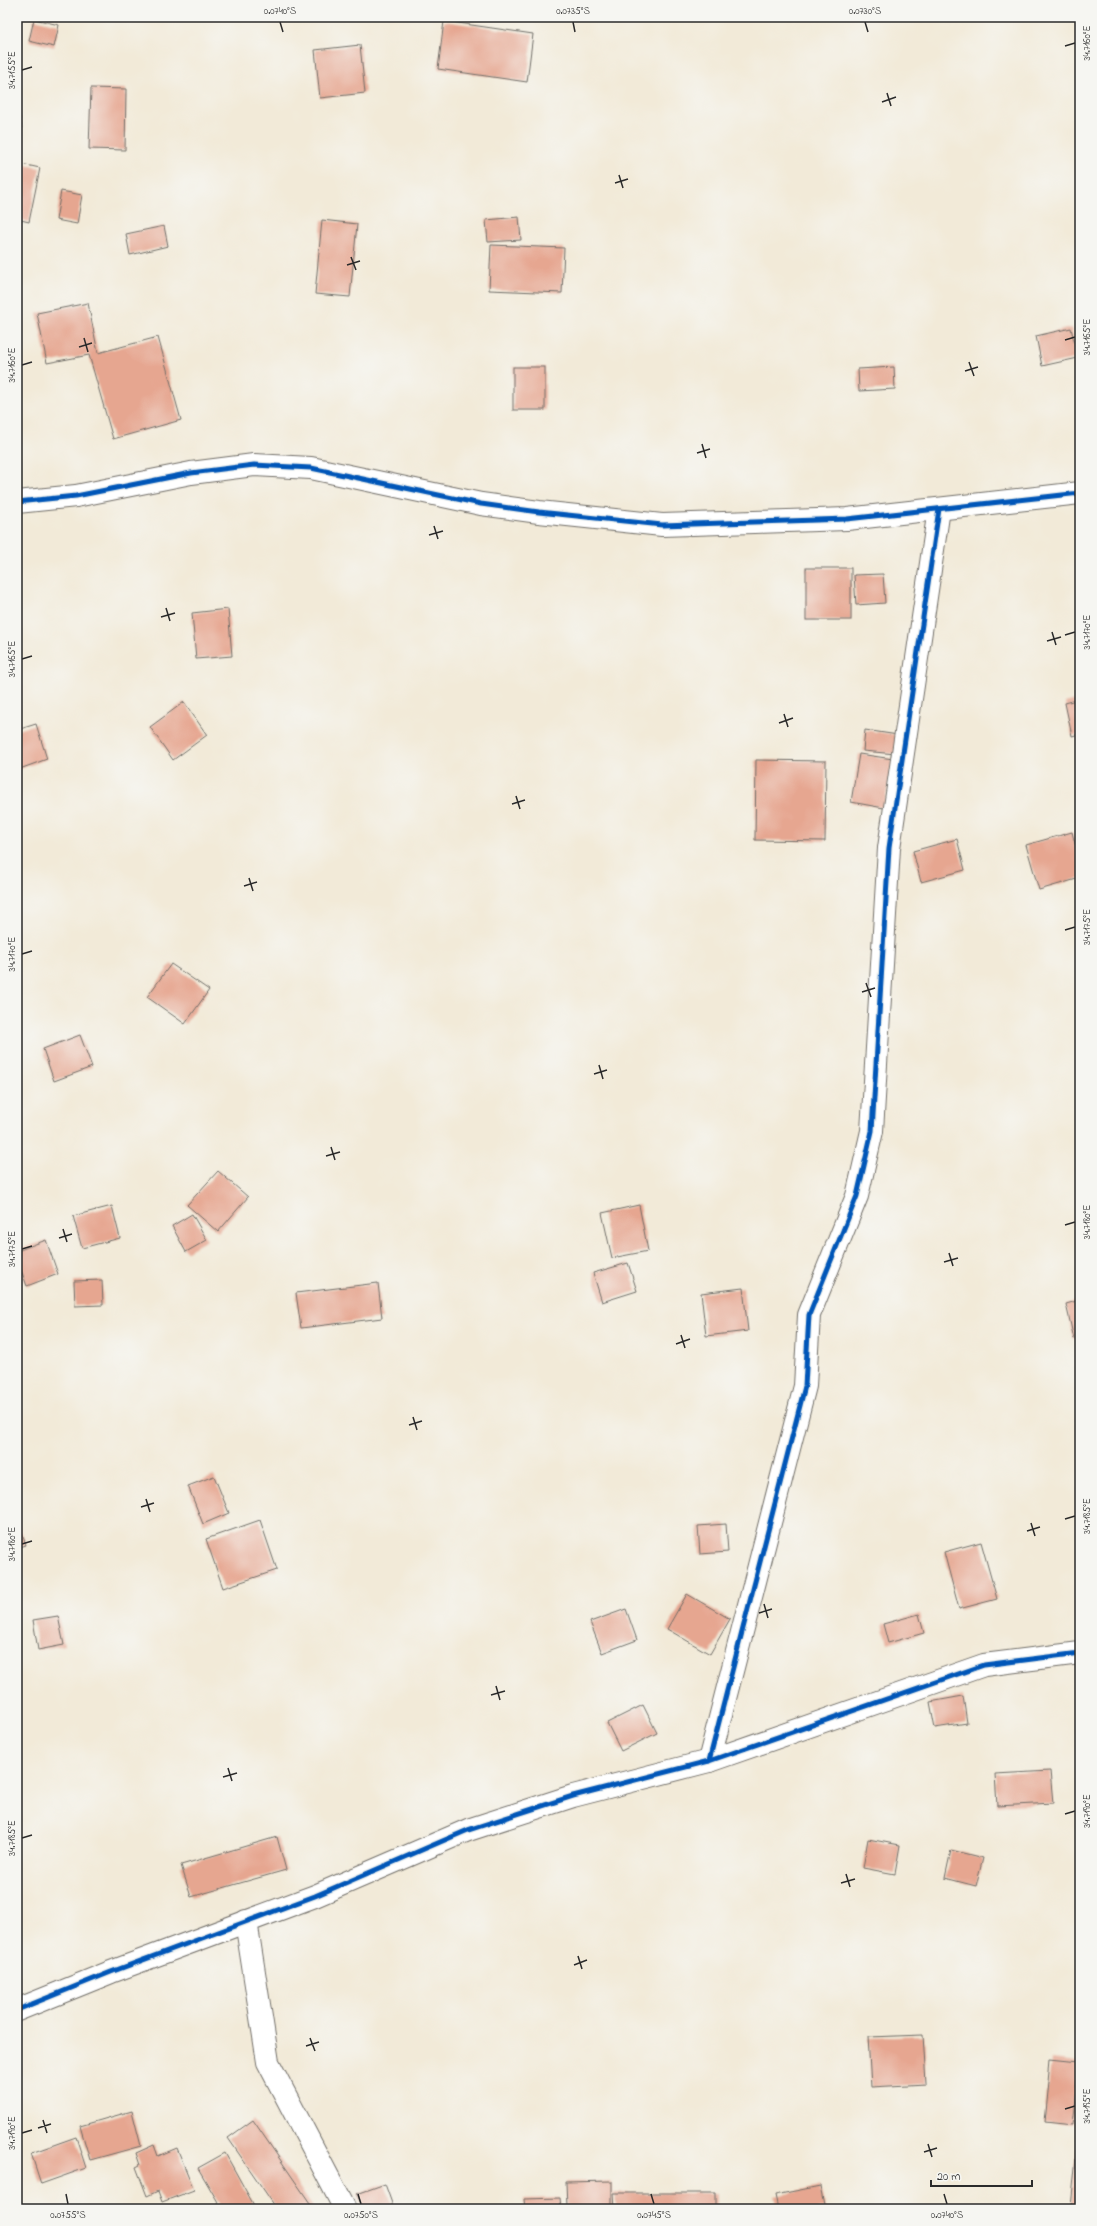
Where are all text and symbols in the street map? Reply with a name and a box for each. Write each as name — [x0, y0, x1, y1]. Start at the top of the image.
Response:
text: 0.0740°S — [264, 4, 297, 19]
text: 0.0735°S — [556, 4, 590, 19]
text: 0.0730°S — [849, 4, 882, 19]
text: 34.7160°E — [1080, 25, 1095, 61]
text: 34.7155°E — [5, 51, 20, 89]
text: 34.7165°E — [1080, 319, 1095, 355]
text: 34.7160°E — [5, 347, 20, 383]
text: 34.7170°E — [1080, 615, 1095, 649]
text: 34.7165°E — [5, 641, 20, 677]
text: 34.7175°E — [1080, 909, 1095, 945]
text: 34.7170°E — [5, 937, 20, 971]
text: 34.7180°E — [1080, 1205, 1095, 1239]
text: 34.7175°E — [5, 1231, 20, 1267]
text: 34.7185°E — [1080, 1498, 1095, 1534]
text: 34.7180°E — [5, 1527, 20, 1561]
text: 34.7190°E — [1080, 1794, 1095, 1828]
text: 34.7185°E — [5, 1820, 20, 1856]
text: 34.7195°E — [1080, 2088, 1095, 2124]
text: 34.7190°E — [5, 2116, 20, 2150]
scale bar — [931, 2162, 1032, 2188]
text: 20 m — [937, 2168, 960, 2186]
text: 0.0755°S — [50, 2208, 86, 2223]
text: 0.0750°S — [344, 2208, 379, 2223]
text: 0.0745°S — [637, 2208, 671, 2223]
text: 0.0740°S — [931, 2208, 964, 2223]

